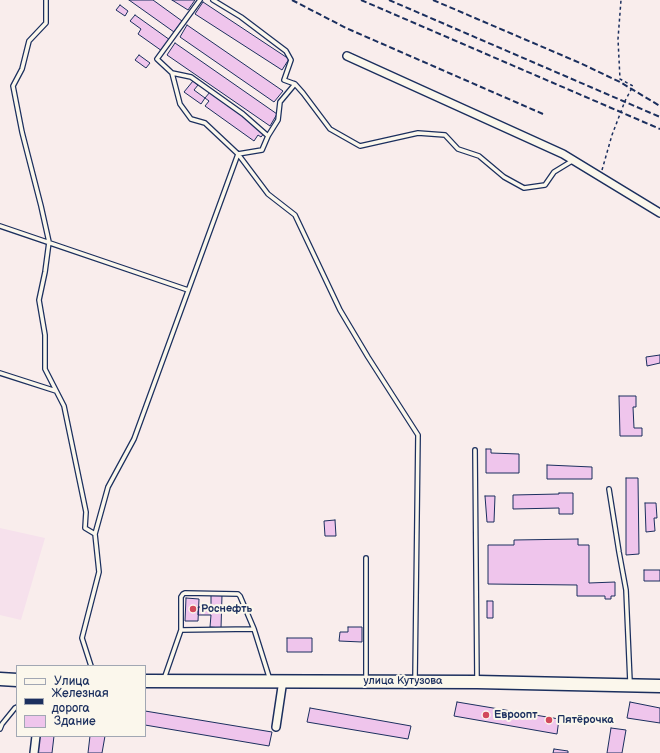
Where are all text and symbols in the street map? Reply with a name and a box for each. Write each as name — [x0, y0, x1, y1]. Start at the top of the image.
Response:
place label: Роснефть — [201, 602, 252, 616]
marker: Роснефть — [188, 604, 198, 614]
legend — [16, 665, 146, 737]
text: Улица — [54, 674, 90, 689]
street label: улица Кутузова — [363, 674, 443, 688]
text: Железная дорога — [52, 686, 109, 716]
place label: Евроопт — [494, 708, 537, 722]
marker: Евроопт — [481, 710, 491, 720]
place label: Пятёрочка — [557, 713, 614, 727]
text: Здание — [54, 714, 96, 729]
marker: Пятёрочка — [544, 715, 554, 725]

